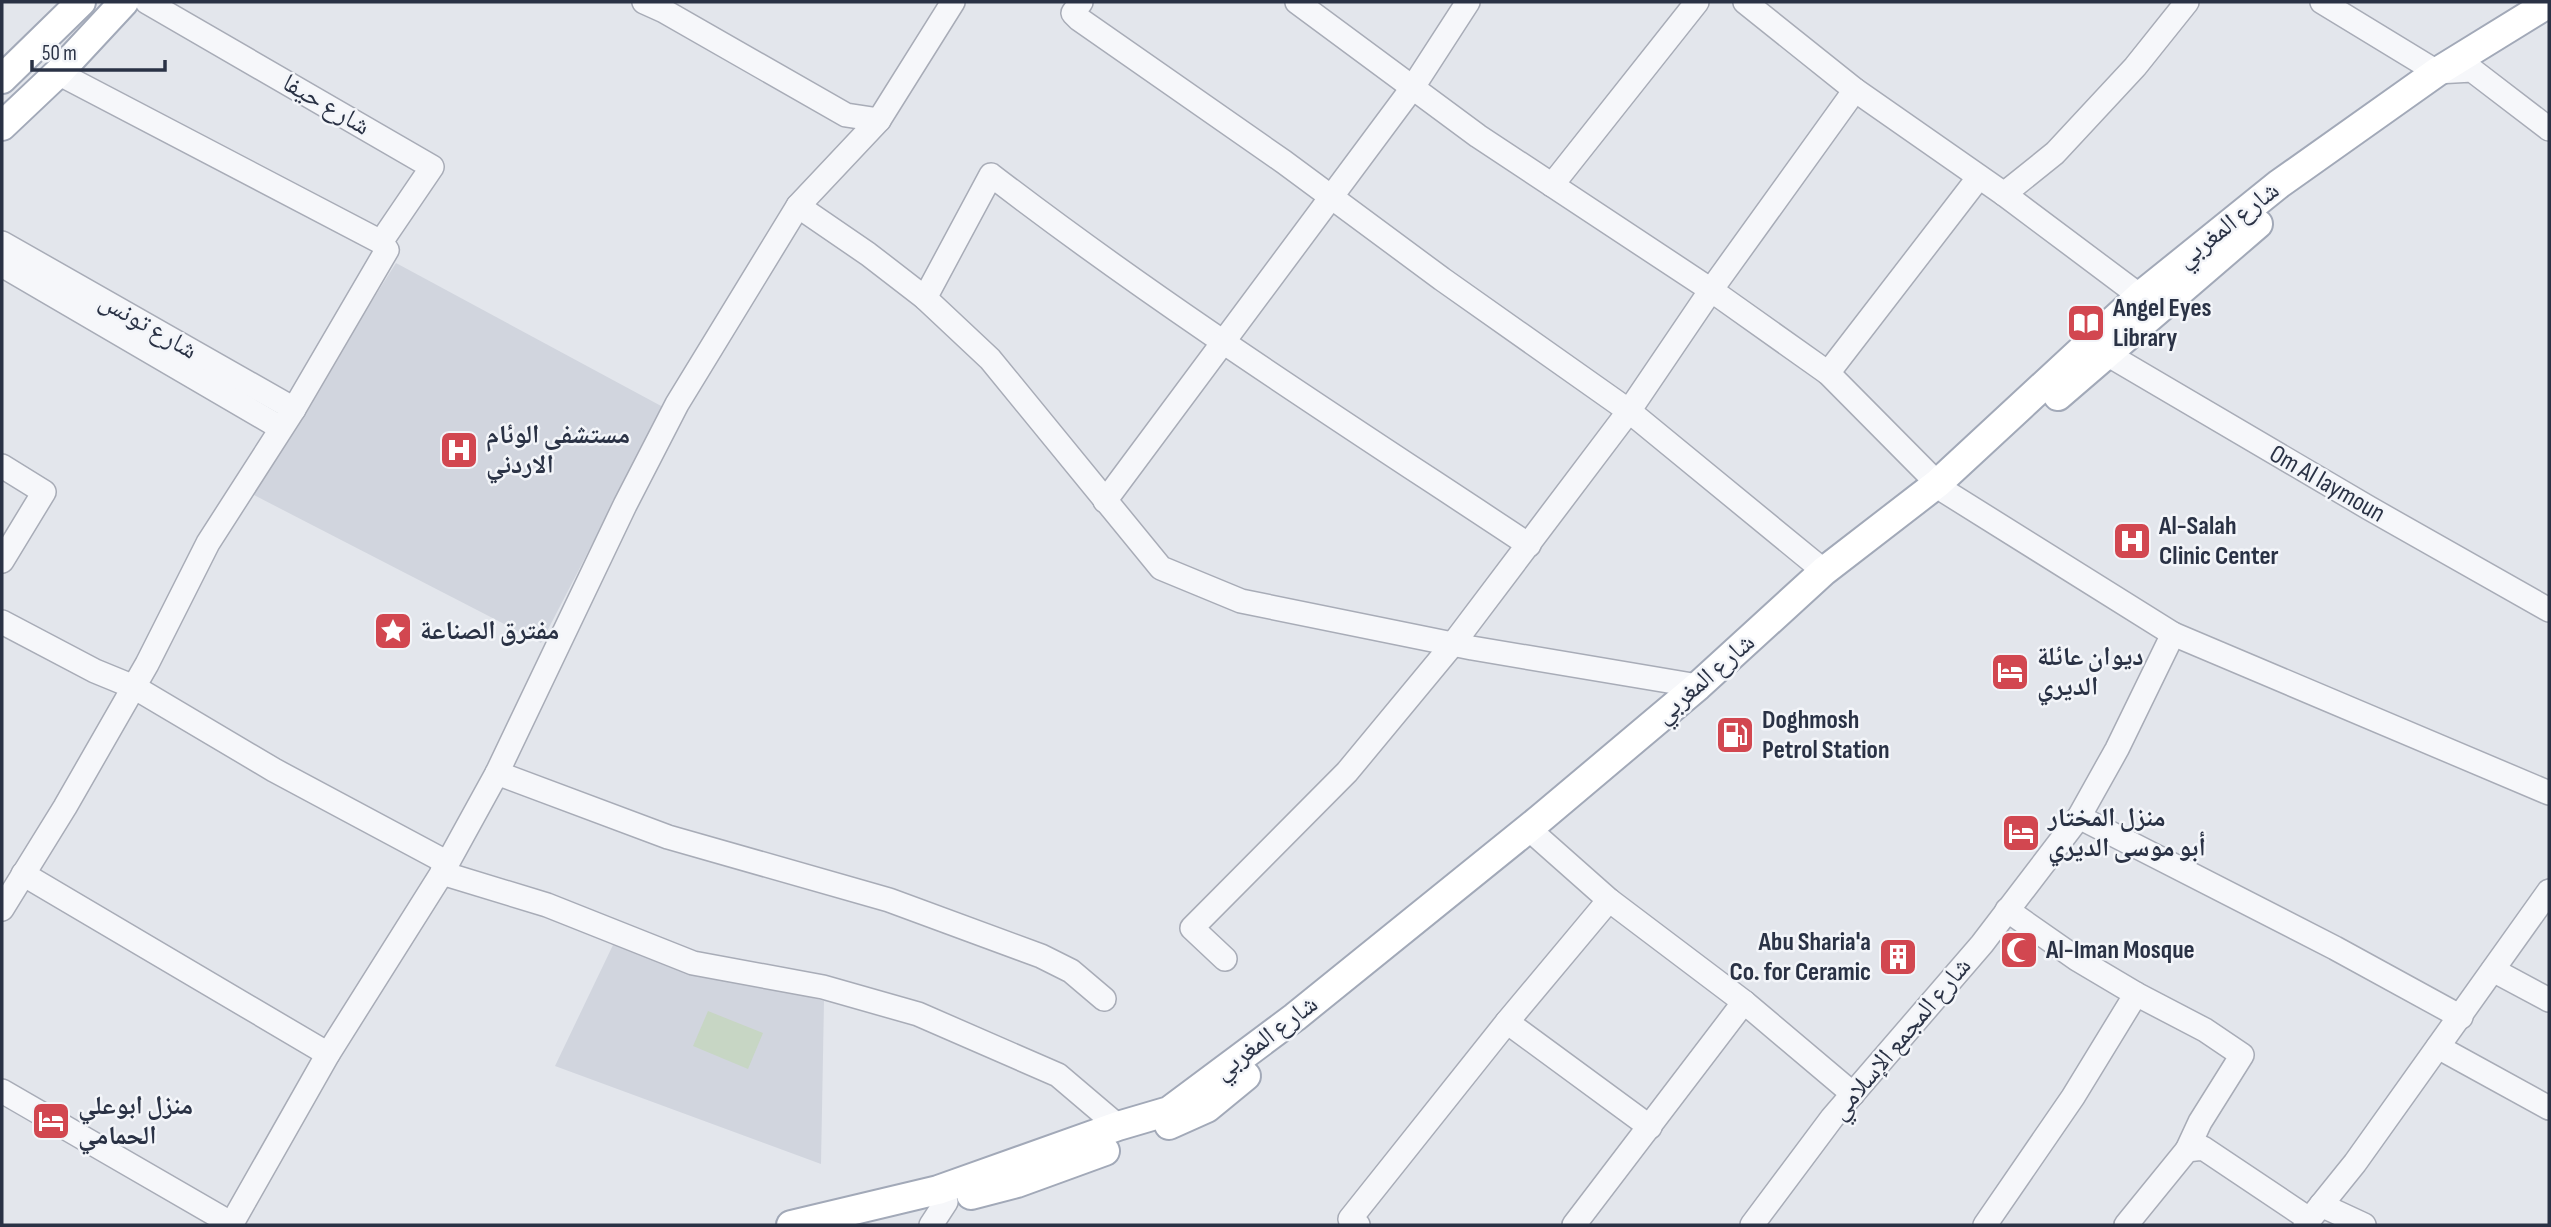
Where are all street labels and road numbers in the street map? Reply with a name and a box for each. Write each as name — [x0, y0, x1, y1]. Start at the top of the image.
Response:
street label: شارع حيفا — [277, 68, 375, 142]
street label: شارع المغربي — [2170, 175, 2288, 278]
street label: شارع تونس — [93, 286, 203, 366]
street label: Om Al laymoun — [2264, 439, 2390, 529]
street label: شارع المغربي — [1649, 627, 1764, 734]
street label: شارع المجمع الإسلامي — [1824, 951, 1981, 1129]
street label: شارع المغربي — [1208, 989, 1326, 1090]

